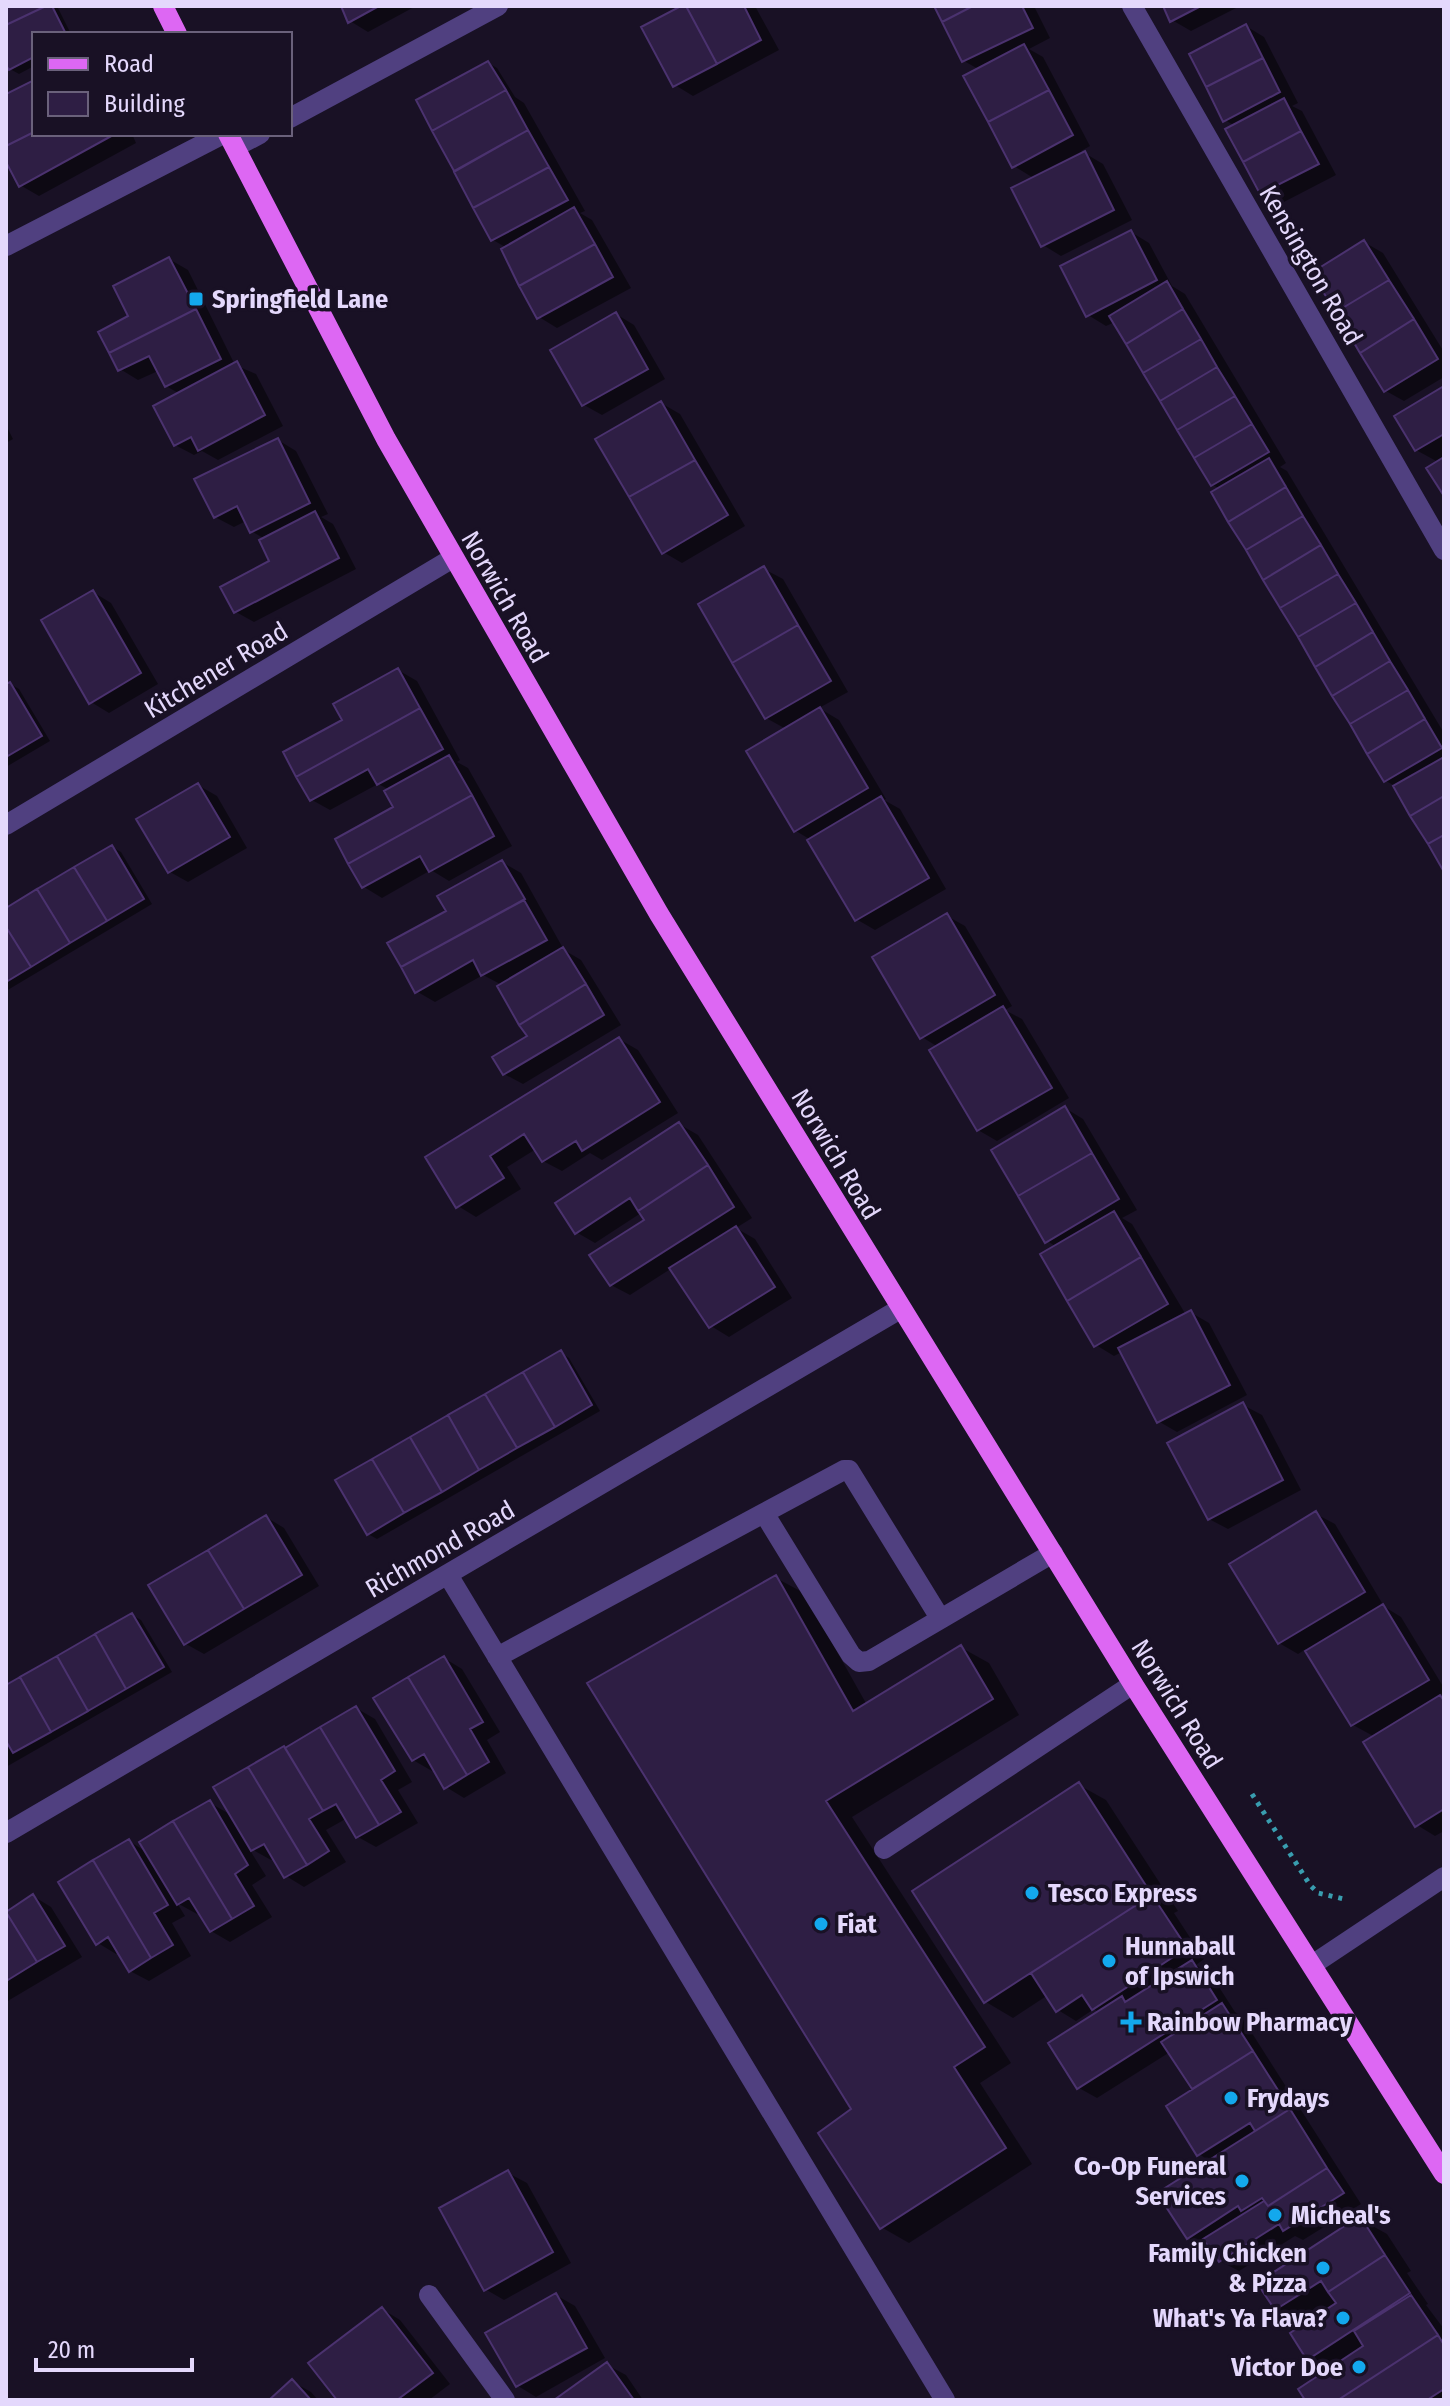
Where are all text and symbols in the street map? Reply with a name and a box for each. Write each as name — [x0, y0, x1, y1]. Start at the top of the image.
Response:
legend — [32, 32, 292, 136]
text: Road — [104, 50, 154, 78]
text: Building — [104, 90, 186, 118]
street label: Kensington Road — [1252, 180, 1369, 351]
place label: Springfield Lane — [212, 284, 388, 315]
marker: Springfield Lane — [187, 290, 205, 308]
street label: Norwich Road — [454, 526, 555, 669]
street label: Kitchener Road — [139, 615, 294, 725]
street label: Norwich Road — [784, 1083, 887, 1225]
street label: Richmond Road — [360, 1494, 520, 1605]
street label: Norwich Road — [1124, 1634, 1229, 1775]
place label: Tesco Express — [1048, 1878, 1197, 1909]
marker: Tesco Express — [1023, 1884, 1041, 1902]
place label: Fiat — [837, 1909, 878, 1940]
marker: Fiat — [812, 1915, 830, 1933]
place label: Hunnaball of Ipswich — [1125, 1931, 1236, 1992]
marker: Hunnaball of Ipswich — [1100, 1952, 1118, 1970]
place label: Rainbow Pharmacy — [1147, 2007, 1353, 2038]
marker: Rainbow Pharmacy — [1122, 2013, 1140, 2031]
place label: Frydays — [1247, 2083, 1329, 2114]
marker: Frydays — [1222, 2089, 1240, 2107]
place label: Co-Op Funeral Services — [1074, 2151, 1227, 2212]
marker: Co-Op Funeral Services — [1233, 2172, 1251, 2190]
place label: Micheal's — [1291, 2200, 1391, 2231]
marker: Micheal's — [1266, 2206, 1284, 2224]
place label: Family Chicken & Pizza — [1148, 2238, 1307, 2299]
marker: Family Chicken & Pizza — [1314, 2259, 1332, 2277]
place label: What's Ya Flava? — [1153, 2303, 1327, 2334]
marker: What's Ya Flava? — [1334, 2309, 1352, 2327]
scale bar — [36, 2322, 192, 2372]
text: 20 m — [48, 2336, 95, 2364]
place label: Victor Doe — [1230, 2352, 1343, 2383]
marker: Victor Doe — [1350, 2358, 1368, 2376]

